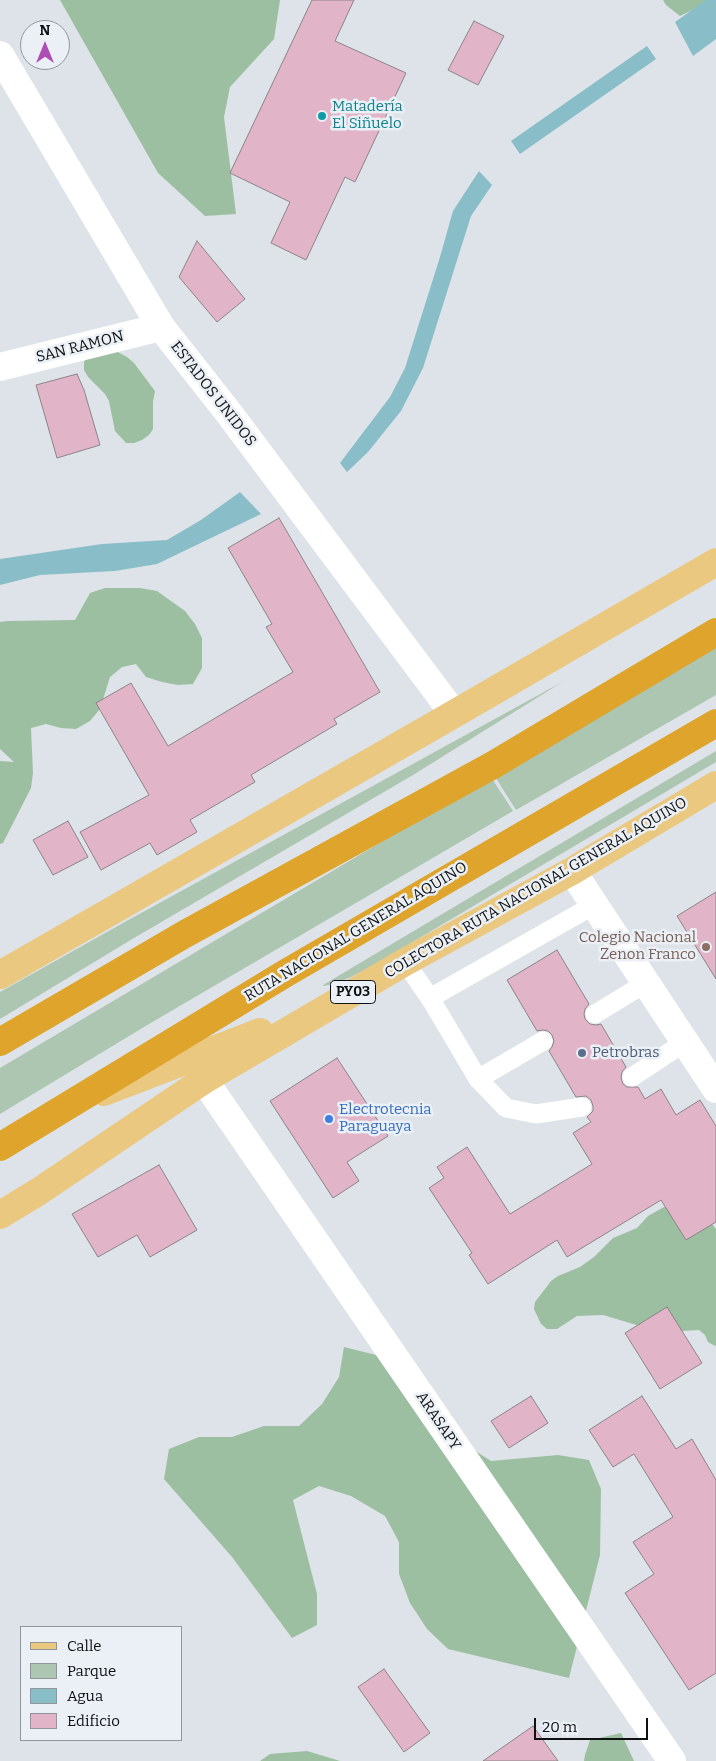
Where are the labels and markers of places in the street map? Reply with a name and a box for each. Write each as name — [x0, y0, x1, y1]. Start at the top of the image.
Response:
place label: Matadería El Siñuelo — [332, 98, 403, 133]
marker: Matadería El Siñuelo — [316, 110, 328, 122]
place label: Colegio Nacional Zenon Franco — [579, 929, 696, 964]
marker: Colegio Nacional Zenon Franco — [700, 941, 712, 953]
place label: Petrobras — [592, 1044, 659, 1062]
marker: Petrobras — [576, 1047, 588, 1059]
place label: Electrotecnia Paraguaya — [339, 1101, 432, 1136]
marker: Electrotecnia Paraguaya — [323, 1113, 335, 1125]

